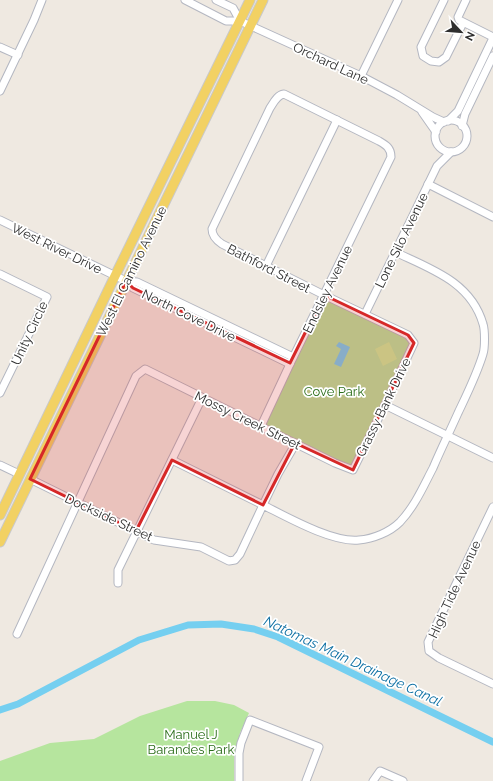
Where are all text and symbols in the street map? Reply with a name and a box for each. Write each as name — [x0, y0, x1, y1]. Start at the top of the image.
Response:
north arrow — [441, 12, 481, 52]
text: N — [462, 30, 477, 43]
street label: Orchard Lane — [291, 39, 371, 88]
street label: Lone Silo Avenue — [372, 190, 431, 290]
street label: West El Camino Avenue — [93, 203, 170, 339]
street label: West River Drive — [9, 220, 105, 277]
street label: Bathford Street — [225, 241, 313, 296]
street label: Endsley Avenue — [300, 242, 355, 336]
street label: North Cove Drive — [139, 286, 238, 345]
street label: Unity Circle — [8, 298, 51, 368]
street label: Grassy Bank Drive — [353, 355, 414, 459]
park label: Cove Park — [304, 384, 364, 399]
street label: Mossy Creek Street — [192, 388, 304, 453]
street label: Dockside Street — [62, 491, 156, 545]
street label: High Tide Avenue — [425, 538, 484, 640]
water label: Natomas Main Drainage Canal — [261, 613, 445, 709]
park label: Manuel J Barandes Park — [148, 727, 235, 757]

